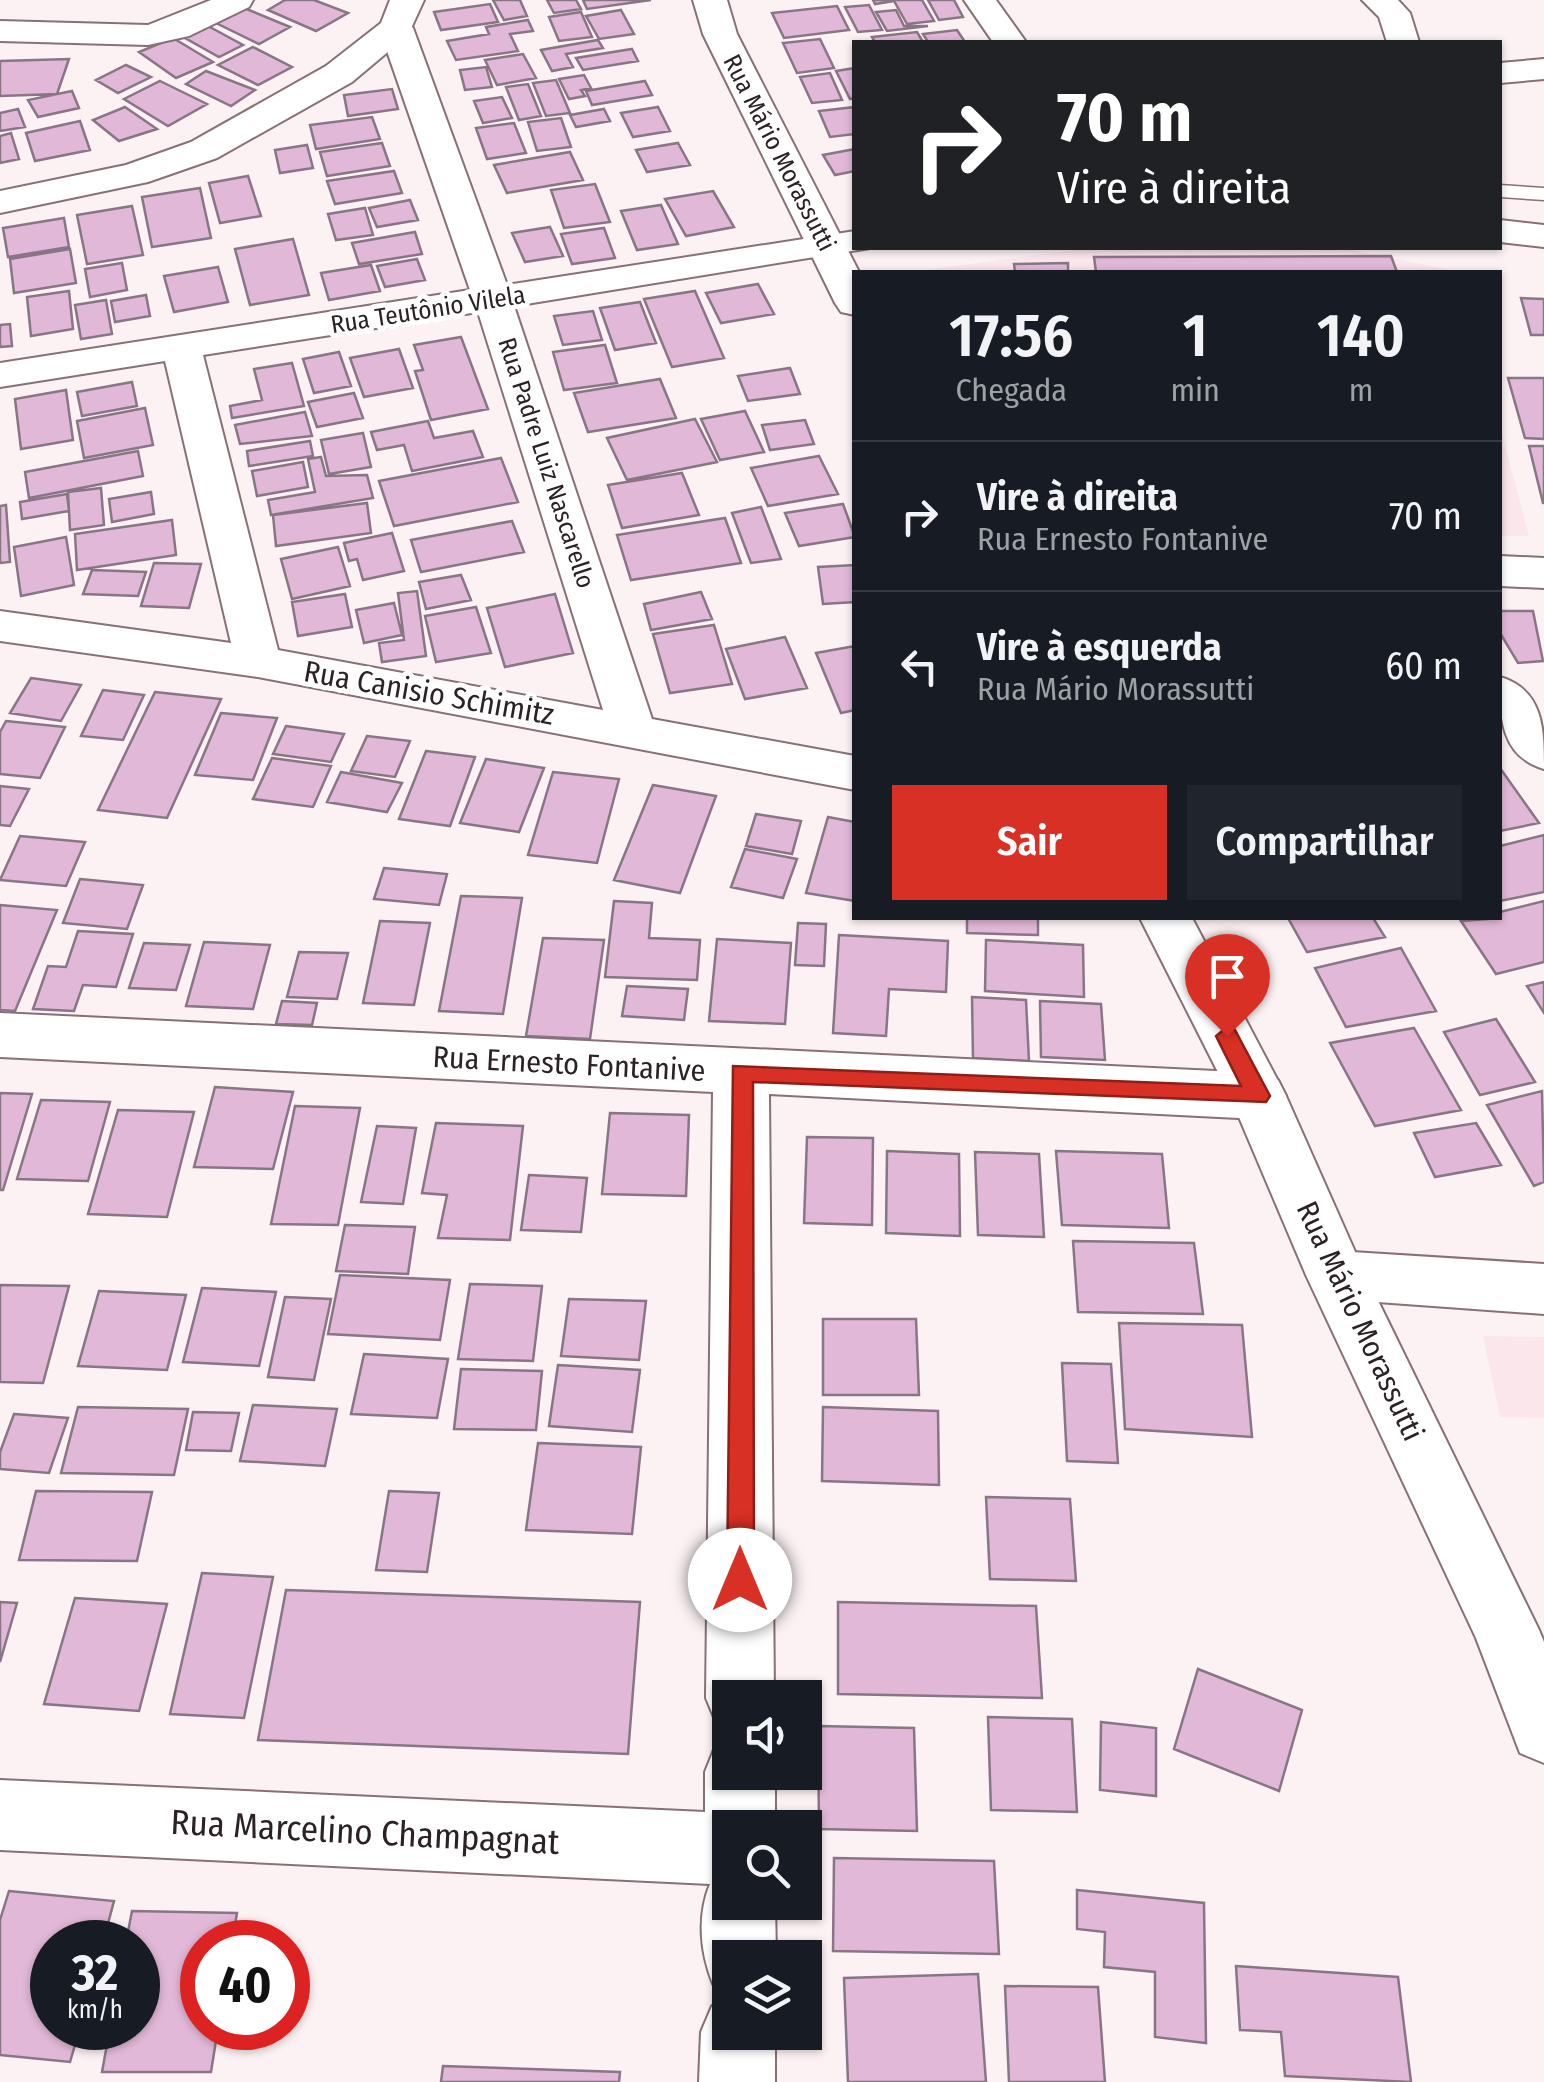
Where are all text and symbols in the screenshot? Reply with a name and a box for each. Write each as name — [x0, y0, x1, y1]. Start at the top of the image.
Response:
street label: Rua Mário Morassutti — [716, 50, 842, 256]
text: 70 m — [1057, 76, 1192, 160]
icon: right — [892, 80, 1022, 210]
text: Vire à direita — [1057, 161, 1291, 215]
street label: Rua Teutônio Vilela — [329, 280, 527, 340]
text: 17:56 — [949, 300, 1073, 372]
text: 1 — [1183, 300, 1208, 372]
text: 140 — [1317, 300, 1405, 372]
street label: Rua Padre Luiz Nascarello — [491, 334, 601, 592]
text: Chegada — [955, 371, 1067, 409]
text: min — [1170, 371, 1220, 409]
text: m — [1349, 371, 1373, 409]
text: Vire à direita — [977, 474, 1178, 520]
icon: right — [892, 489, 947, 544]
text: 70 m — [1389, 493, 1462, 539]
text: Rua Ernesto Fontanive — [977, 520, 1268, 558]
text: Vire à esquerda — [977, 624, 1222, 670]
icon: left — [892, 639, 947, 694]
text: 60 m — [1385, 643, 1462, 689]
street label: Rua Canisio Schimitz — [301, 653, 557, 733]
text: Rua Mário Morassutti — [977, 670, 1254, 708]
button: Sair — [892, 785, 1167, 900]
button: Compartilhar — [1187, 785, 1462, 900]
pin — [1185, 934, 1270, 1037]
icon: arrive — [1200, 949, 1255, 1004]
street label: Rua Ernesto Fontanive — [432, 1039, 706, 1089]
street label: Rua Mário Morassutti — [1289, 1196, 1431, 1446]
position arrow — [688, 1528, 792, 1632]
map controls — [712, 1680, 822, 2050]
button: sound — [712, 1680, 822, 1790]
street label: Rua Marcelino Champagnat — [170, 1801, 561, 1863]
button: search — [712, 1810, 822, 1920]
speed limit sign: 40 — [180, 1920, 310, 2050]
button: layers — [712, 1940, 822, 2050]
text: 32 — [72, 1943, 118, 2003]
text: km/h — [67, 1995, 123, 2025]

